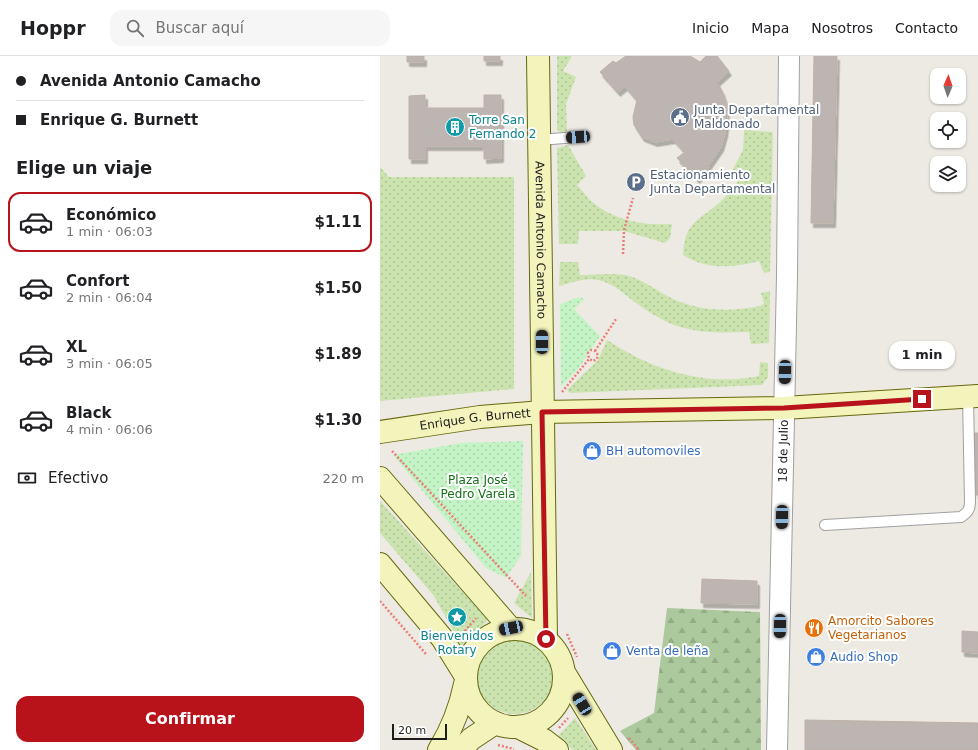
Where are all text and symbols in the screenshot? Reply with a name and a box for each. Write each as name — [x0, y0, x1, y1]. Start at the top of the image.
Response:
search box — [110, 10, 390, 46]
text: Hoppr — [20, 17, 86, 39]
icon: search — [124, 17, 146, 39]
text: Buscar aquí — [156, 19, 244, 37]
text: Inicio — [692, 20, 729, 36]
text: Mapa — [751, 20, 789, 36]
text: Nosotros — [811, 20, 873, 36]
text: Contacto — [895, 20, 958, 36]
north arrow — [930, 68, 966, 104]
map controls — [930, 68, 966, 192]
text: Avenida Antonio Camacho — [40, 72, 261, 90]
place label: Junta Departamental Maldonado — [693, 103, 819, 131]
public building icon: Junta Departamental Maldonado — [669, 106, 691, 128]
text: Enrique G. Burnett — [40, 111, 198, 129]
button: locate — [930, 112, 966, 148]
place label: Torre San Fernando 2 — [468, 113, 536, 141]
building icon: Torre San Fernando 2 — [444, 116, 466, 138]
car — [566, 130, 590, 144]
button: layers — [930, 156, 966, 192]
text: Elige un viaje — [16, 157, 152, 178]
street label: Avenida Antonio Camacho — [532, 161, 549, 319]
place label: Estacionamiento Junta Departamental — [649, 168, 775, 196]
parking icon: Estacionamiento Junta Departamental — [625, 171, 647, 193]
icon: car — [18, 204, 54, 240]
text: Económico — [66, 206, 156, 224]
text: $1.11 — [315, 213, 362, 231]
text: 1 min · 06:03 — [66, 224, 153, 239]
icon: car — [18, 270, 54, 306]
text: Confort — [66, 272, 129, 290]
text: $1.50 — [315, 279, 362, 297]
text: 2 min · 06:04 — [66, 290, 153, 305]
car — [536, 330, 548, 354]
icon: car — [18, 336, 54, 372]
text: XL — [66, 338, 87, 356]
callout: 1 min — [889, 341, 955, 369]
text: $1.89 — [315, 345, 362, 363]
text: 1 min — [902, 347, 942, 362]
text: 3 min · 06:05 — [66, 356, 153, 371]
car — [779, 360, 791, 384]
route end — [913, 390, 931, 408]
icon: car — [18, 402, 54, 438]
text: Black — [66, 404, 112, 422]
street label: Enrique G. Burnett — [419, 406, 532, 433]
text: $1.30 — [315, 411, 362, 429]
street label: 18 de Julio — [776, 419, 791, 483]
text: 4 min · 06:06 — [66, 422, 153, 437]
shop icon: BH automoviles — [581, 440, 603, 462]
place label: BH automoviles — [606, 444, 701, 458]
icon: cash — [16, 467, 38, 489]
text: Efectivo — [48, 469, 108, 487]
text: 220 m — [322, 471, 364, 486]
park label: Plaza José Pedro Varela — [440, 473, 516, 501]
car — [776, 505, 788, 529]
place icon: Bienvenidos Rotary — [446, 606, 468, 628]
car — [774, 614, 786, 638]
place label: Amorcito Sabores Vegetarianos — [828, 614, 934, 642]
restaurant icon: Amorcito Sabores Vegetarianos — [803, 617, 825, 639]
car — [498, 620, 524, 636]
place label: Bienvenidos Rotary — [420, 629, 494, 657]
route start — [537, 630, 555, 648]
shop icon: Venta de leña — [601, 640, 623, 662]
place label: Venta de leña — [626, 644, 709, 658]
shop icon: Audio Shop — [805, 646, 827, 668]
place label: Audio Shop — [830, 650, 898, 664]
car — [571, 691, 593, 717]
button: Confirmar — [16, 696, 364, 742]
scale bar — [392, 722, 447, 741]
text: 20 m — [398, 724, 426, 737]

